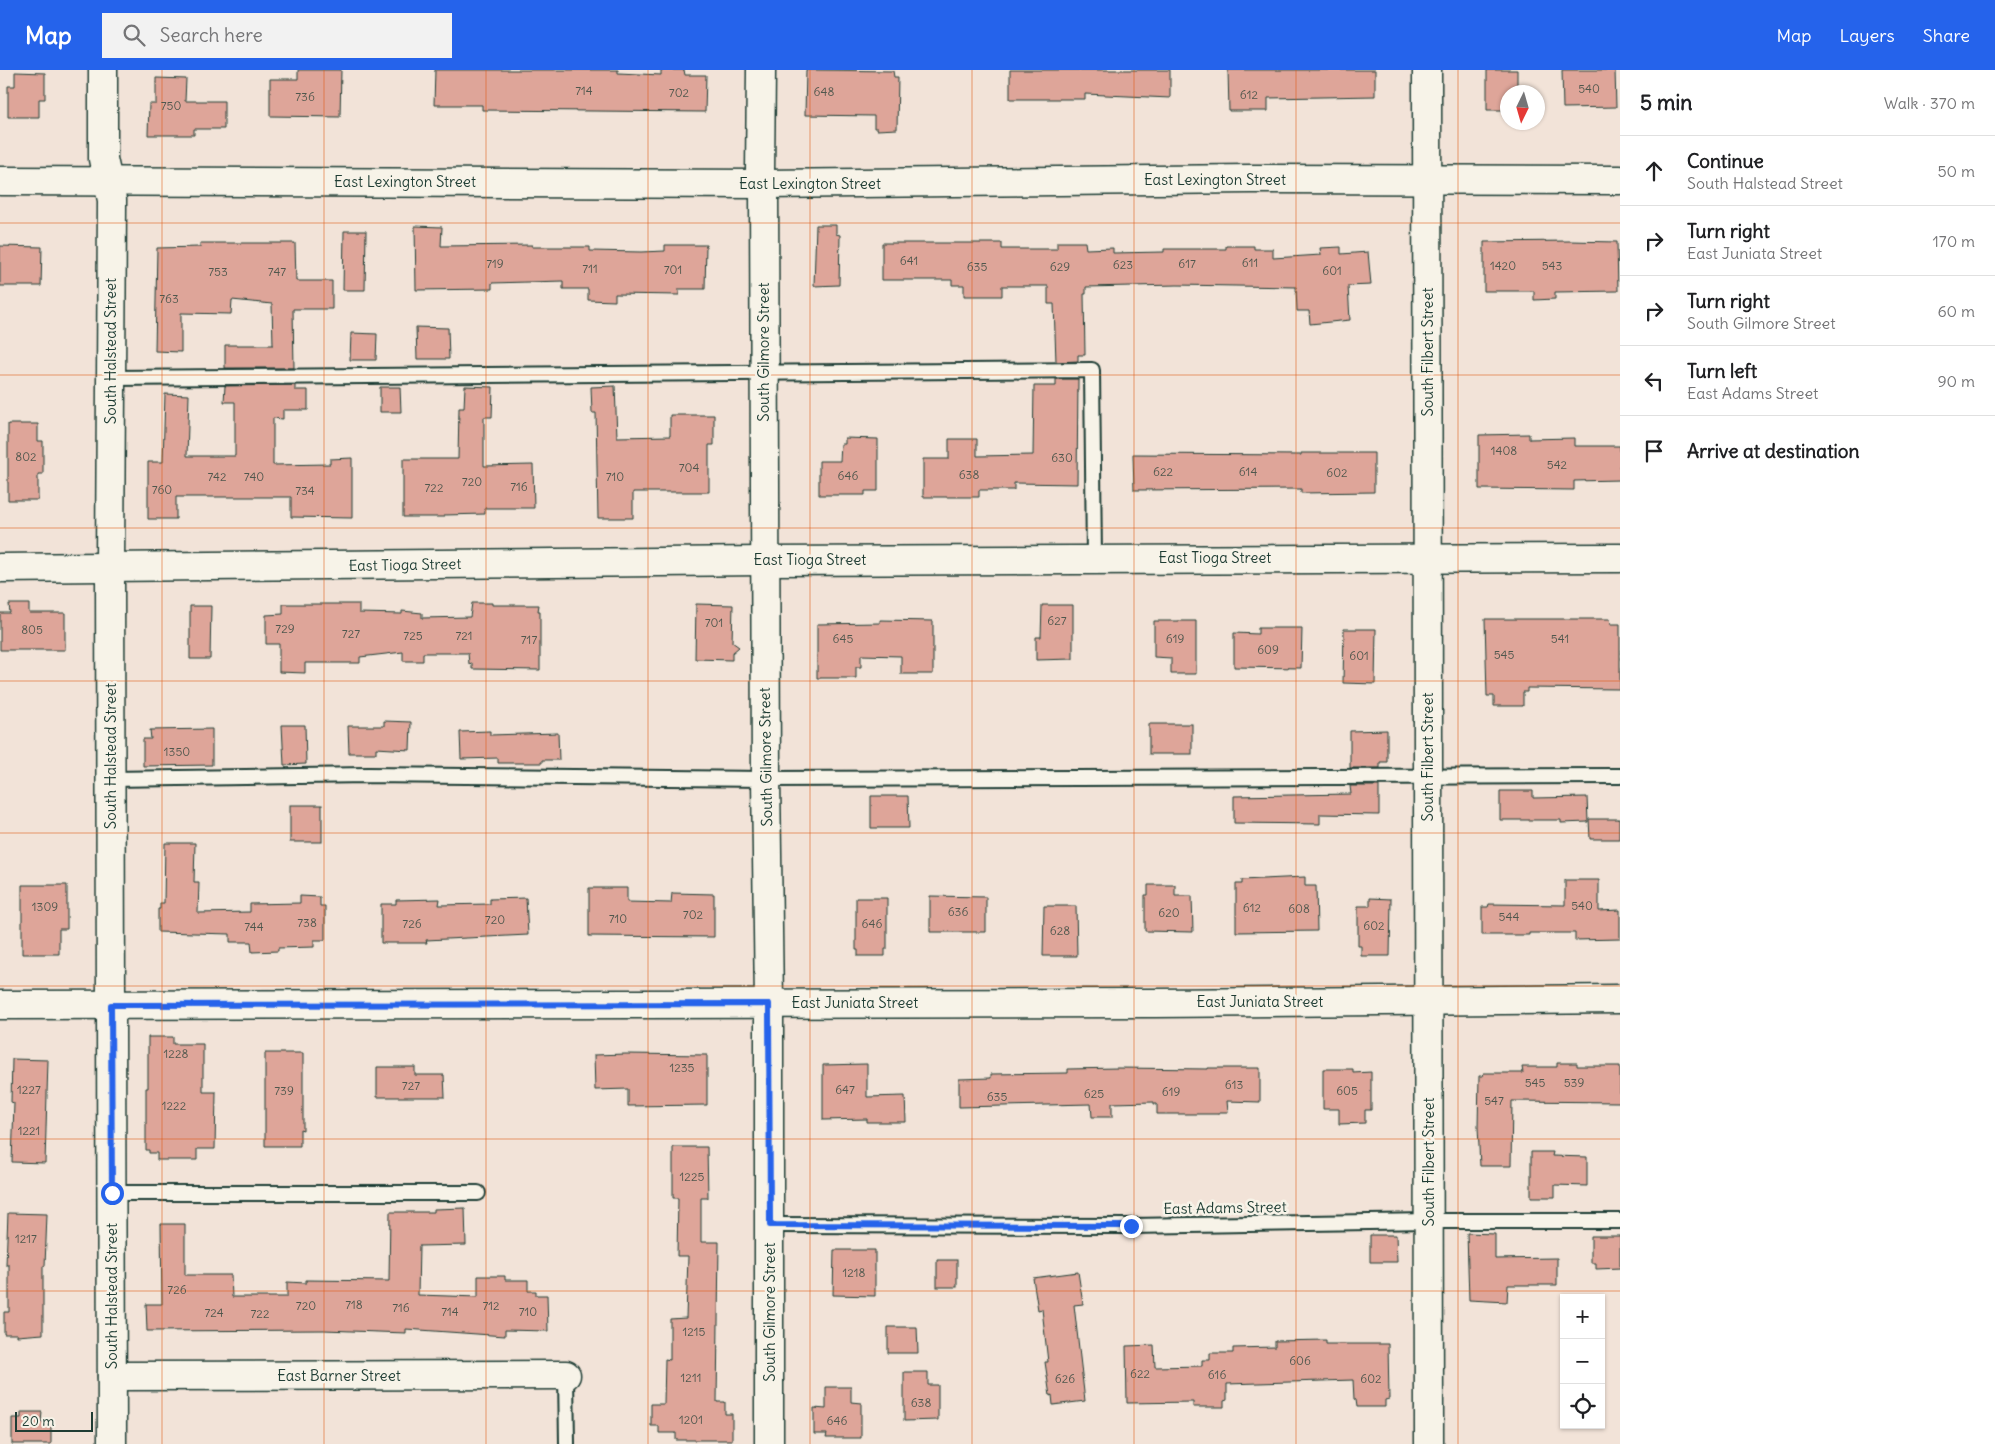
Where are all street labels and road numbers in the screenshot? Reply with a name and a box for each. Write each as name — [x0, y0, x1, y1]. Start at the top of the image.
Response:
street label: East Lexington Street — [1144, 170, 1286, 189]
street label: East Lexington Street — [334, 172, 476, 191]
street label: East Lexington Street — [739, 174, 881, 193]
street label: South Halstead Street — [101, 278, 120, 424]
street label: South Gilmore Street — [754, 282, 773, 422]
street label: South Filbert Street — [1418, 287, 1437, 417]
street label: East Tioga Street — [1159, 548, 1271, 567]
street label: East Tioga Street — [754, 550, 866, 569]
street label: East Tioga Street — [348, 554, 462, 575]
street label: South Halstead Street — [101, 683, 120, 829]
street label: South Gilmore Street — [755, 687, 776, 827]
street label: South Filbert Street — [1418, 692, 1437, 822]
street label: East Juniata Street — [1197, 992, 1323, 1011]
street label: East Juniata Street — [792, 993, 918, 1012]
street label: South Filbert Street — [1419, 1097, 1438, 1227]
street label: East Adams Street — [1163, 1197, 1287, 1218]
street label: South Halstead Street — [102, 1223, 121, 1369]
street label: South Gilmore Street — [760, 1242, 779, 1382]
street label: East Barner Street — [277, 1366, 401, 1385]

